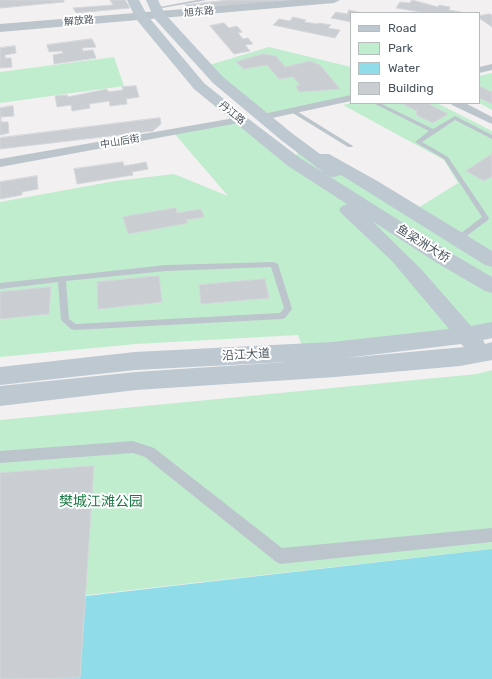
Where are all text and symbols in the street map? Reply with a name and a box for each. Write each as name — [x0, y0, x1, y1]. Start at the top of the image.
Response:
street label: 旭东路 — [184, 5, 214, 19]
legend — [350, 12, 480, 104]
street label: 解放路 — [64, 14, 94, 28]
text: Road — [388, 21, 416, 35]
text: Park — [388, 41, 413, 55]
text: Water — [388, 61, 420, 75]
text: Building — [388, 81, 434, 95]
street label: 丹江路 — [217, 99, 247, 127]
street label: 中山后街 — [99, 133, 141, 151]
street label: 鱼梁洲大桥 — [394, 222, 452, 266]
street label: 沿江大道 — [222, 347, 270, 363]
park label: 樊城江滩公园 — [59, 494, 143, 510]

